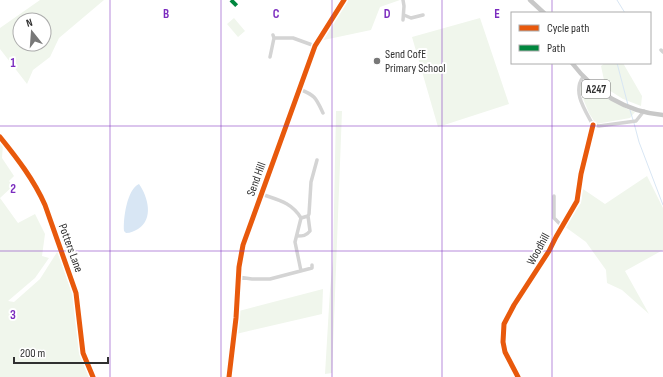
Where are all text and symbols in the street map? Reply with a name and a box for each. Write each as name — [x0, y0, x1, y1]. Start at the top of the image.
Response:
text: B — [163, 6, 169, 22]
text: C — [273, 6, 280, 22]
text: D — [384, 6, 391, 22]
text: E — [494, 6, 500, 22]
north arrow — [12, 12, 52, 52]
legend — [511, 12, 651, 64]
text: N — [25, 16, 34, 30]
text: Cycle path — [547, 21, 589, 36]
text: Path — [547, 41, 565, 56]
place label: Send CofE Primary School — [385, 47, 445, 76]
text: 1 — [10, 55, 16, 71]
marker: Send CofE Primary School — [372, 56, 382, 66]
road number: A247 — [582, 80, 610, 98]
street label: Send Hill — [243, 160, 269, 198]
text: 2 — [10, 181, 16, 197]
street label: Potters Lane — [55, 222, 86, 275]
street label: Woodhill — [524, 231, 553, 268]
text: 3 — [10, 307, 16, 323]
scale bar — [14, 339, 108, 365]
text: 200 m — [20, 346, 46, 361]

